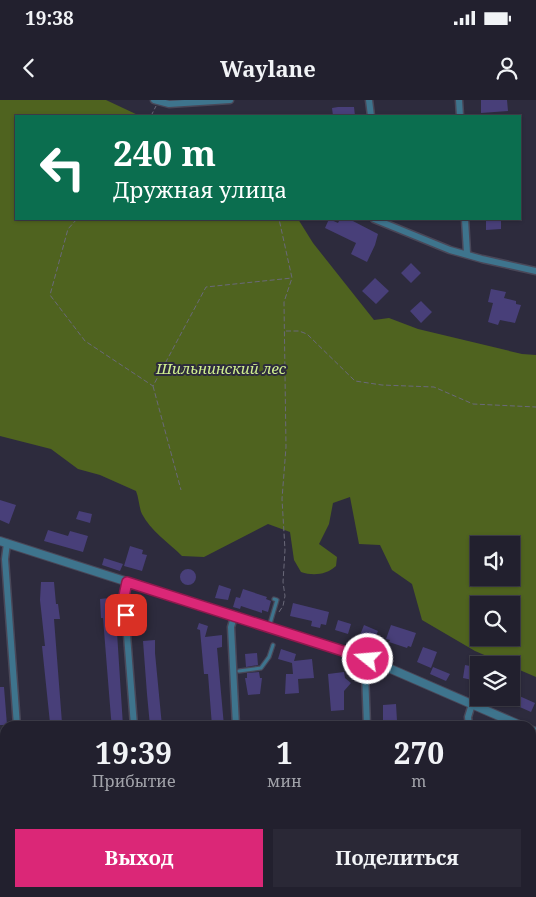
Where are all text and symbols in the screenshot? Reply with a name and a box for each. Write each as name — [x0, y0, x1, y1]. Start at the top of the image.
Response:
text: 19:38 — [25, 5, 74, 31]
text: Waylane — [220, 53, 316, 83]
icon: back — [15, 54, 43, 82]
icon: person — [493, 54, 521, 82]
text: 240 m — [113, 129, 216, 176]
icon: left — [30, 135, 95, 200]
text: Дружная улица — [113, 174, 287, 204]
park label: Шильнинский лес — [155, 358, 287, 378]
map controls — [470, 536, 520, 706]
button: sound — [470, 536, 520, 586]
pin — [105, 594, 147, 636]
button: search — [470, 596, 520, 646]
icon: arrive — [112, 601, 140, 629]
position arrow — [341, 632, 393, 684]
button: layers — [470, 656, 520, 706]
text: 19:39 — [95, 732, 172, 773]
text: 1 — [276, 732, 293, 773]
text: 270 — [393, 732, 444, 773]
text: Прибытие — [92, 770, 175, 792]
text: мин — [267, 770, 302, 792]
text: m — [411, 770, 426, 792]
button: Выход — [15, 829, 263, 887]
button: Поделиться — [273, 829, 521, 887]

